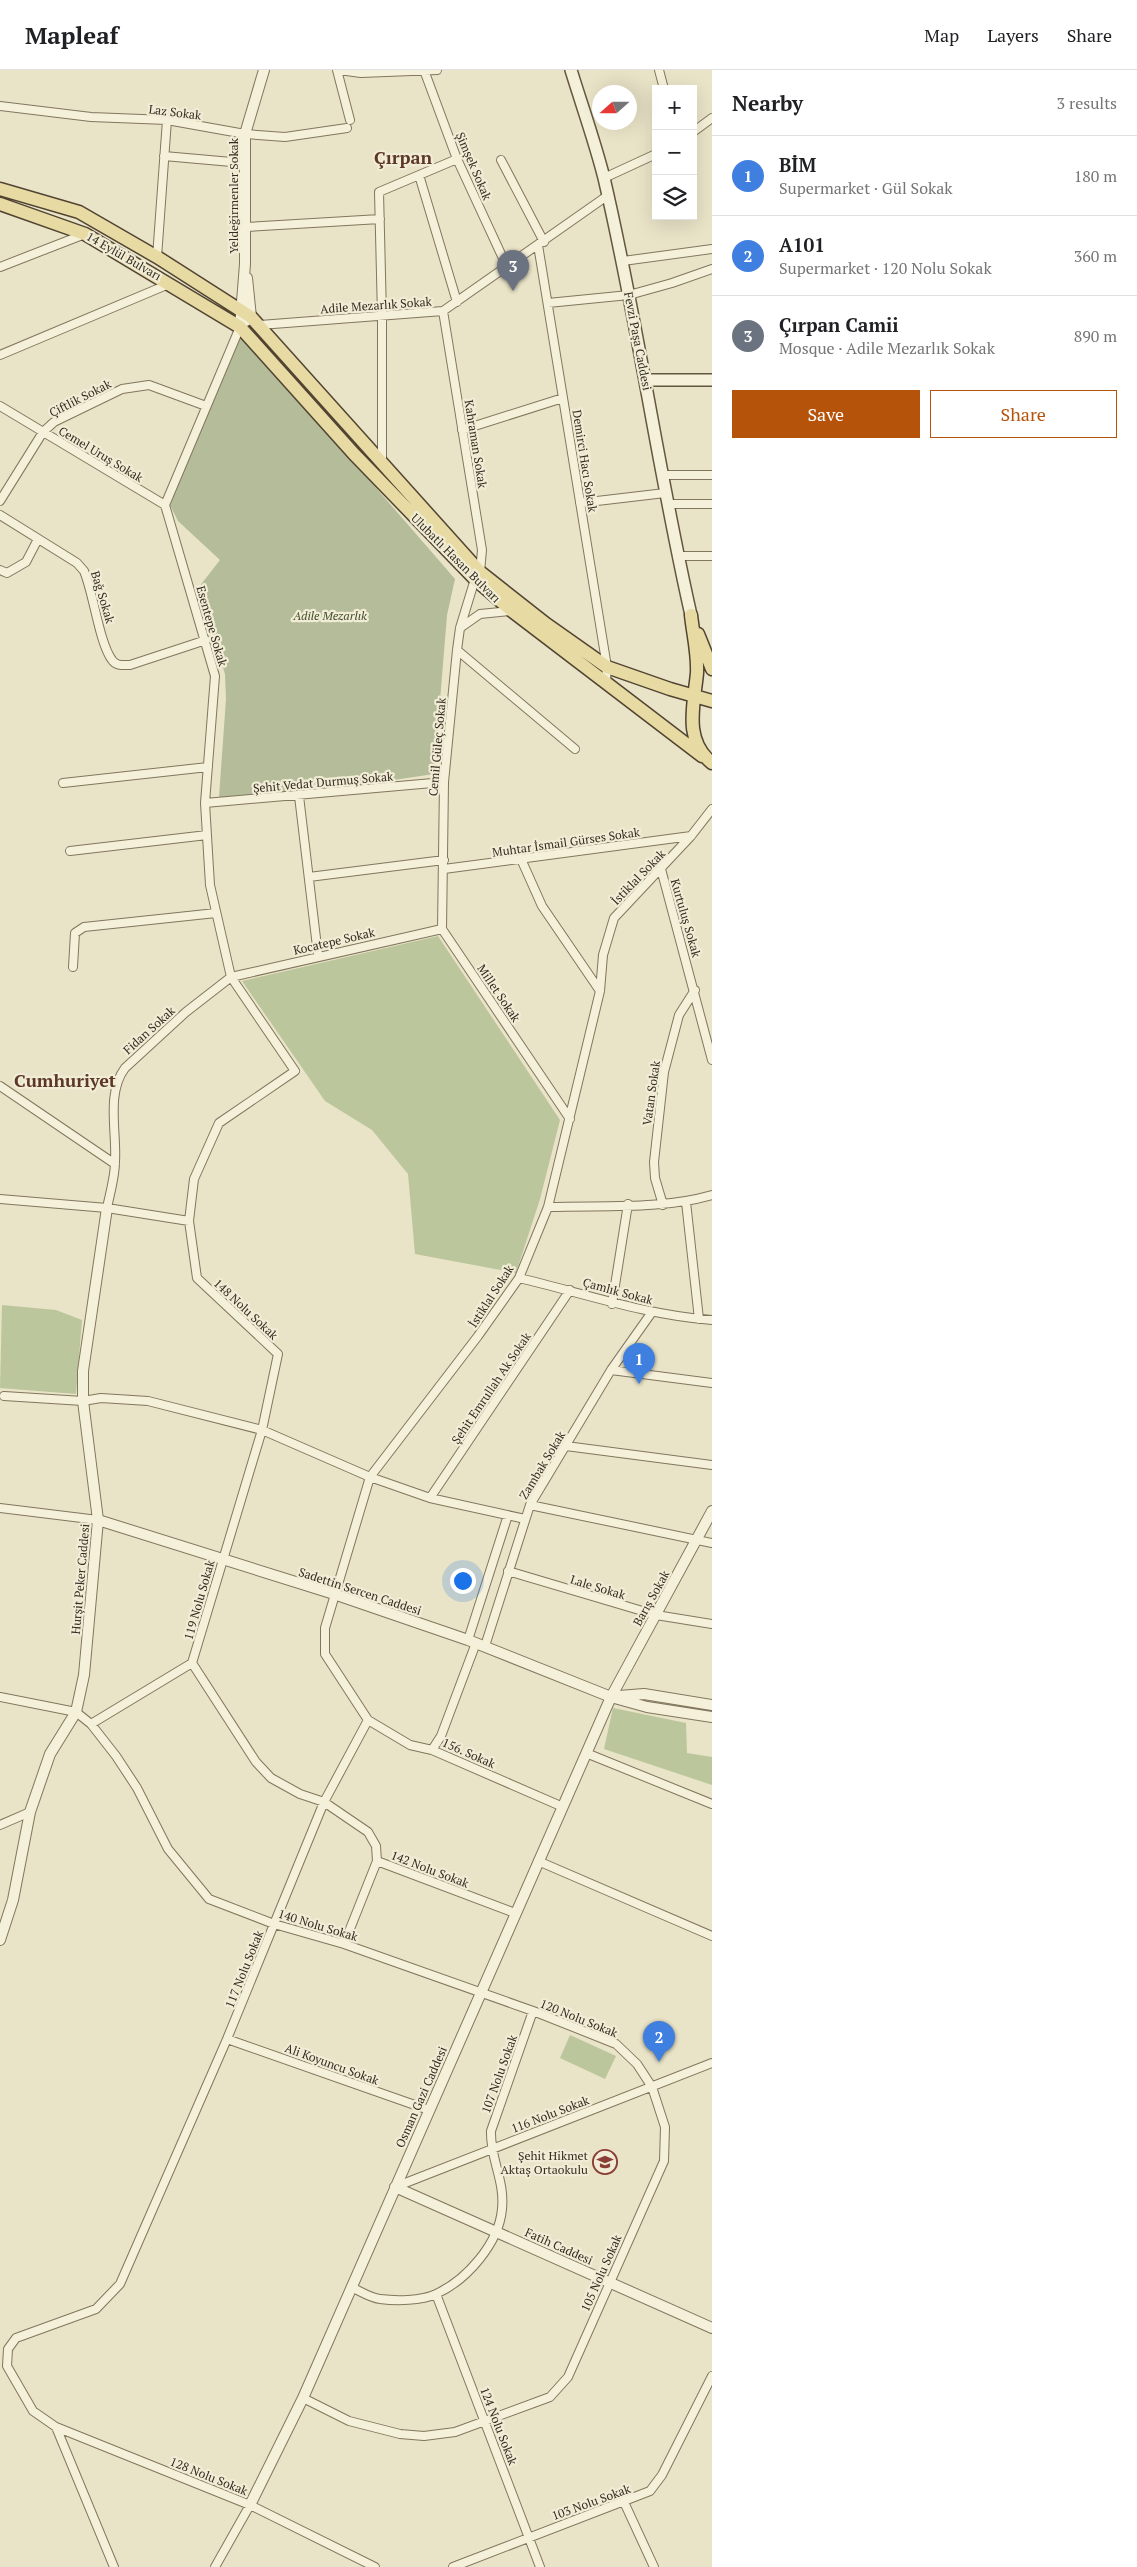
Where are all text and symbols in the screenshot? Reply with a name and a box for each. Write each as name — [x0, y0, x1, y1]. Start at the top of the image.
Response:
text: Mapleaf — [25, 19, 118, 51]
text: Map — [924, 23, 959, 47]
text: Layers — [987, 23, 1039, 47]
text: Share — [1067, 23, 1112, 47]
north arrow — [592, 85, 637, 130]
map controls — [652, 85, 697, 220]
button: + — [652, 85, 697, 130]
text: Nearby — [732, 89, 803, 117]
text: 3 results — [1057, 92, 1117, 114]
street label: Laz Sokak — [148, 101, 203, 123]
street label: Şimşek Sokak — [453, 130, 495, 203]
button: − — [652, 130, 697, 175]
street label: Yeldeğirmenler Sokak — [226, 137, 241, 254]
district label: Çırpan — [374, 145, 432, 169]
text: BİM — [779, 152, 816, 177]
text: 1 — [743, 165, 753, 187]
text: 180 m — [1074, 165, 1117, 187]
button: layers — [652, 175, 697, 220]
text: Supermarket · Gül Sokak — [779, 177, 953, 199]
street label: 14 Eylül Bulvarı — [84, 228, 164, 284]
text: A101 — [779, 232, 825, 257]
text: 2 — [743, 245, 753, 267]
text: 360 m — [1074, 245, 1117, 267]
pin: 3 — [497, 250, 529, 291]
text: Supermarket · 120 Nolu Sokak — [779, 257, 992, 279]
street label: Fevzi Paşa Caddesi — [621, 290, 655, 392]
street label: Adile Mezarlık Sokak — [320, 294, 433, 316]
text: Çırpan Camii — [779, 312, 899, 337]
text: 3 — [743, 325, 753, 347]
text: 890 m — [1074, 325, 1117, 347]
text: Mosque · Adile Mezarlık Sokak — [779, 337, 995, 359]
street label: Çiftlik Sokak — [46, 376, 114, 420]
button: Save — [732, 390, 920, 438]
button: Share — [930, 390, 1117, 438]
street label: Kahraman Sokak — [462, 399, 491, 490]
street label: Demirci Hacı Sokak — [569, 409, 601, 514]
street label: Cemel Uruş Sokak — [56, 423, 147, 486]
street label: Ulubatlı Hasan Bulvarı — [408, 510, 504, 606]
street label: Bağ Sokak — [88, 569, 118, 626]
street label: Esentepe Sokak — [193, 584, 231, 669]
park label: Adile Mezarlık — [292, 608, 367, 623]
street label: Cemil Güleç Sokak — [425, 696, 449, 797]
street label: Şehit Vedat Durmuş Sokak — [252, 768, 394, 796]
street label: Muhtar İsmail Gürses Sokak — [491, 824, 642, 860]
street label: İstiklal Sokak — [608, 846, 669, 908]
street label: Kurtuluş Sokak — [668, 877, 705, 960]
street label: Kocatepe Sokak — [292, 924, 377, 958]
street label: Millet Sokak — [474, 961, 524, 1025]
street label: Fidan Sokak — [120, 1002, 179, 1057]
street label: Vatan Sokak — [639, 1059, 663, 1126]
district label: Cumhuriyet — [14, 1068, 116, 1092]
street label: İstiklal Sokak — [465, 1261, 517, 1330]
street label: Çamlık Sokak — [581, 1274, 655, 1308]
street label: 148 Nolu Sokak — [211, 1275, 282, 1343]
street label: Şehit Emrullah Ak Sokak — [448, 1329, 534, 1447]
pin: 1 — [623, 1343, 655, 1384]
street label: Zambak Sokak — [516, 1427, 569, 1502]
street label: Hurşit Peker Caddesi — [68, 1523, 92, 1635]
street label: 119 Nolu Sokak — [180, 1558, 218, 1642]
street label: Sadettin Sercen Caddesi — [297, 1564, 424, 1618]
street label: Barış Sokak — [630, 1567, 673, 1629]
your location — [450, 1568, 476, 1594]
street label: Lale Sokak — [569, 1572, 628, 1603]
street label: 156. Sokak — [440, 1735, 499, 1772]
street label: 142 Nolu Sokak — [389, 1847, 472, 1891]
street label: 140 Nolu Sokak — [276, 1906, 360, 1944]
street label: 117 Nolu Sokak — [222, 1927, 267, 2010]
street label: 120 Nolu Sokak — [538, 1996, 621, 2041]
pin: 2 — [643, 2021, 675, 2062]
street label: 107 Nolu Sokak — [478, 2032, 520, 2115]
street label: Ali Koyuncu Sokak — [283, 2040, 382, 2088]
street label: Osman Gazi Caddesi — [392, 2044, 450, 2150]
street label: 116 Nolu Sokak — [509, 2092, 592, 2136]
place label: Şehit Hikmet Aktaş Ortaokulu — [501, 2148, 589, 2177]
school or university icon: Şehit Hikmet Aktaş Ortaokulu — [592, 2149, 618, 2175]
street label: Fatih Caddesi — [523, 2224, 596, 2268]
street label: 105 Nolu Sokak — [577, 2232, 625, 2314]
street label: 124 Nolu Sokak — [477, 2385, 521, 2468]
street label: 128 Nolu Sokak — [168, 2454, 251, 2499]
street label: 103 Nolu Sokak — [550, 2481, 633, 2523]

